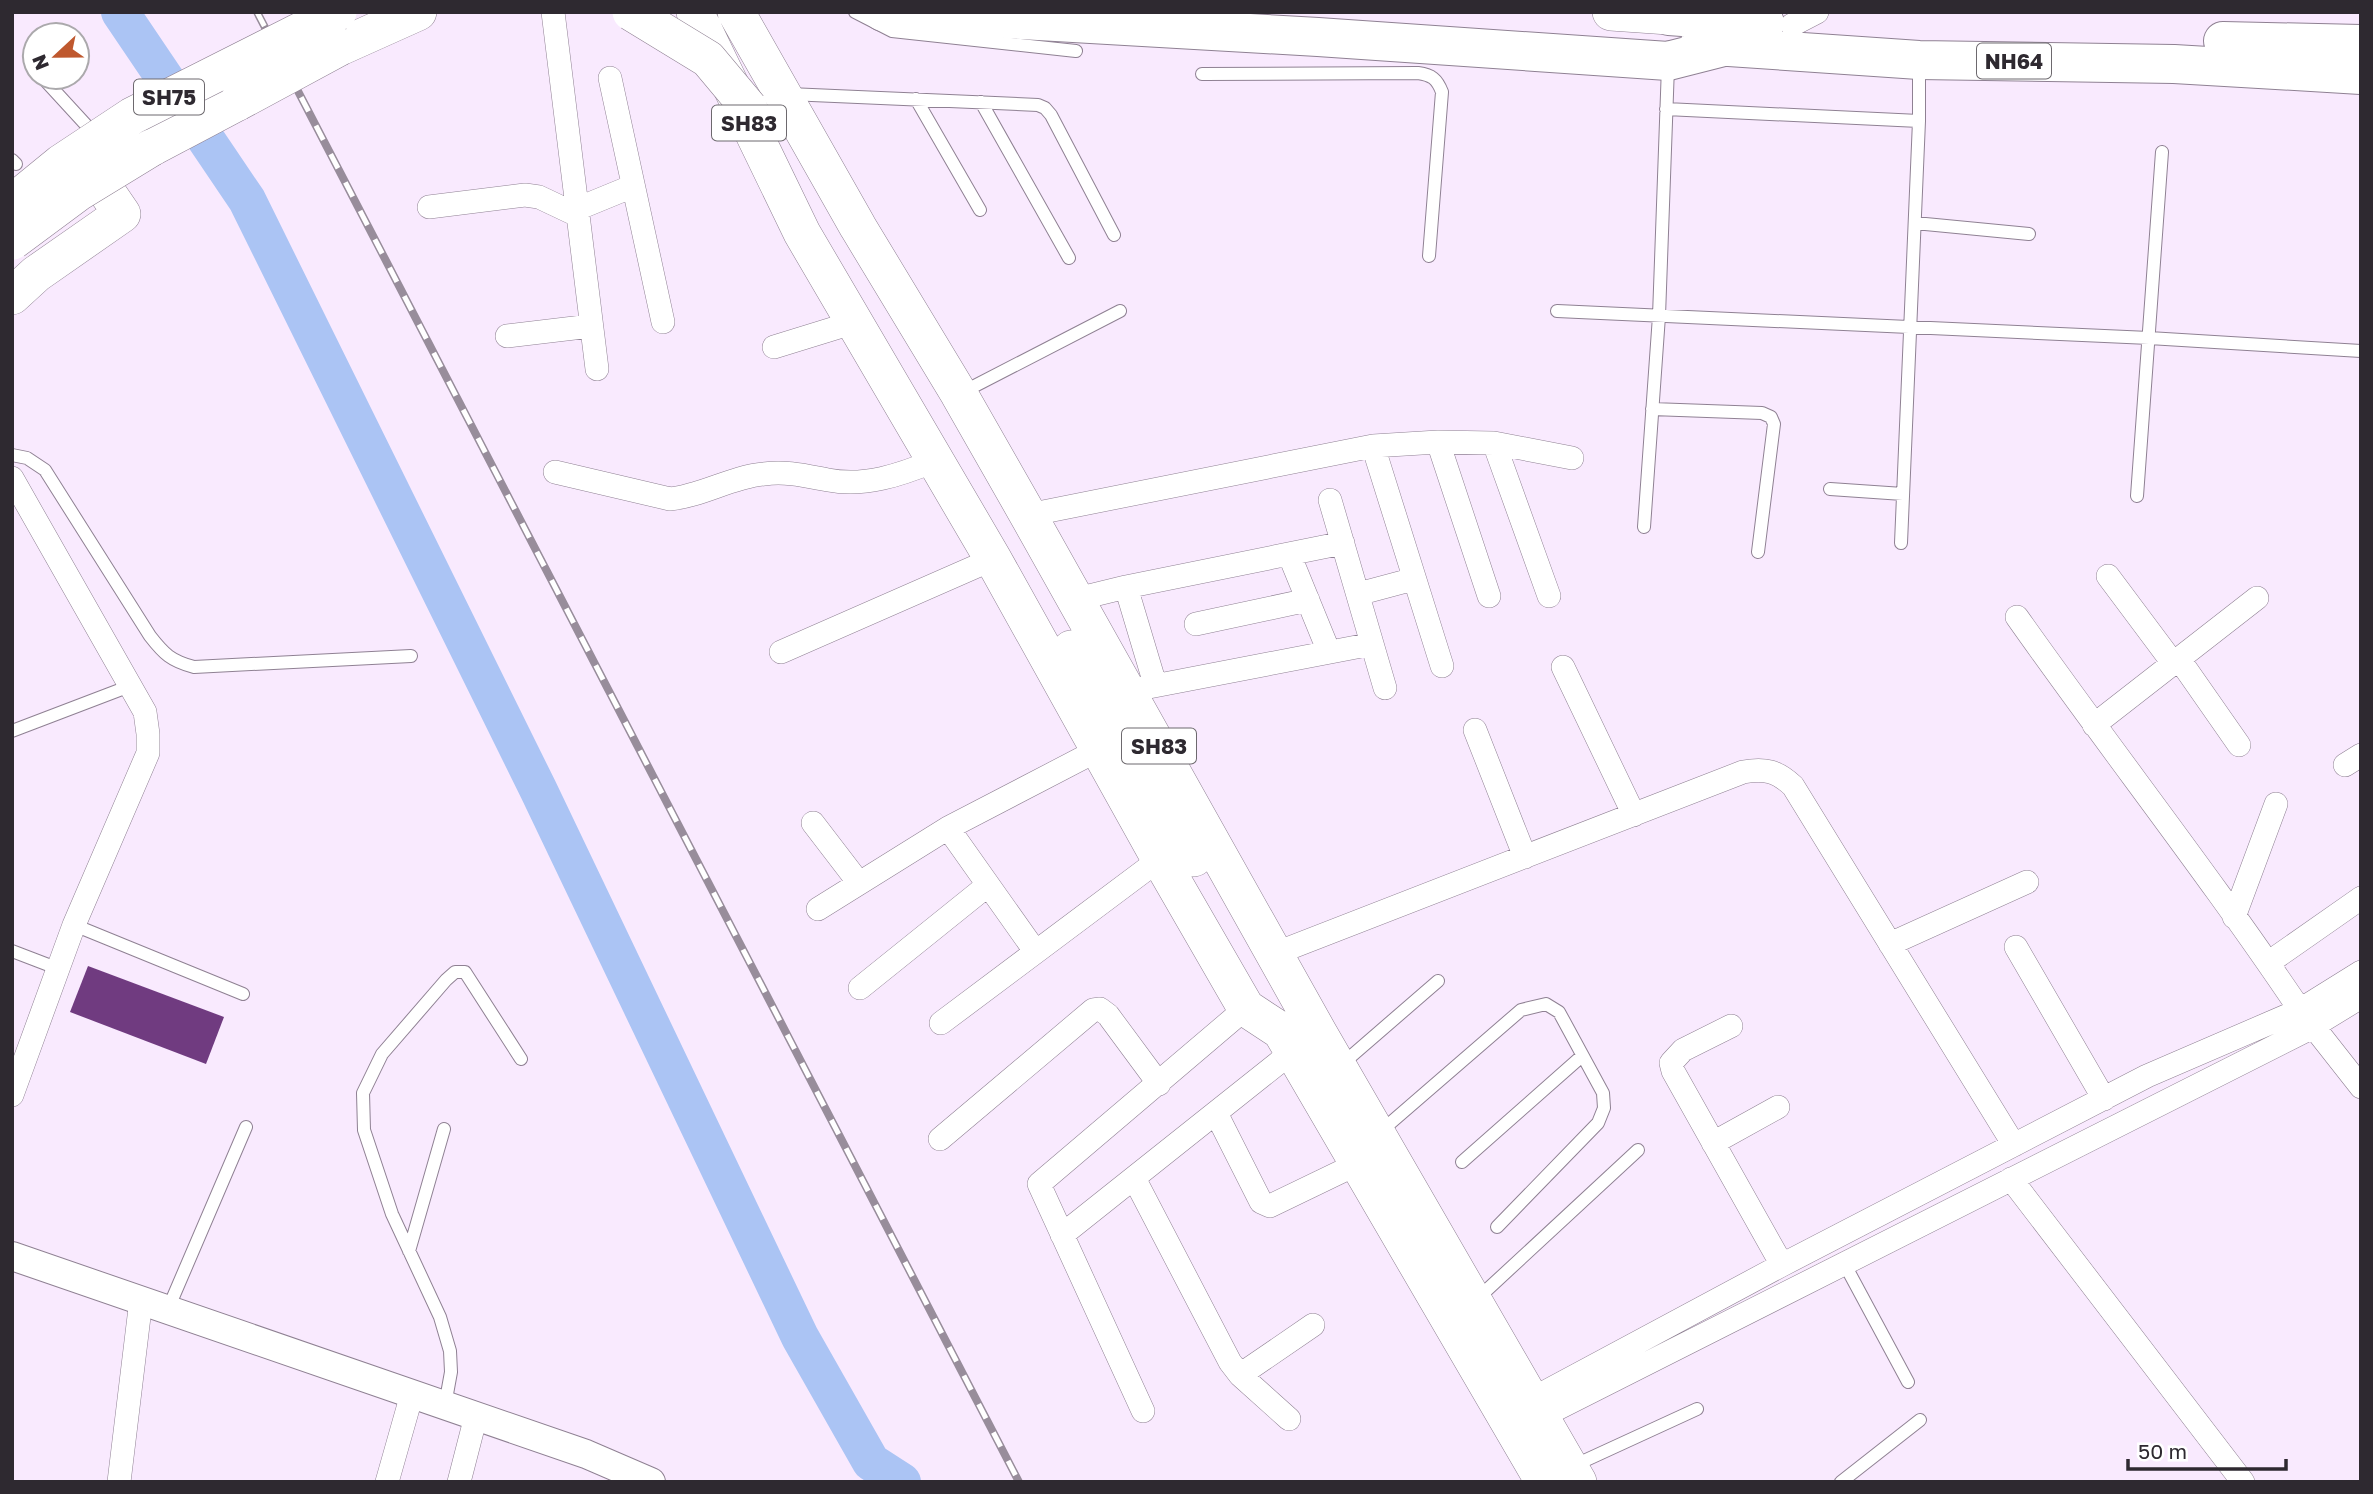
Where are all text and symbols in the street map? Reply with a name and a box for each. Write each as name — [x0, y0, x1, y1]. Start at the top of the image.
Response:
north arrow — [21, 21, 91, 91]
road number: NH64 — [1977, 43, 2051, 78]
text: N — [26, 52, 53, 74]
road number: SH75 — [134, 80, 204, 114]
road number: SH83 — [712, 106, 786, 140]
road number: SH83 — [1122, 728, 1196, 764]
scale bar — [2128, 1428, 2286, 1472]
text: 50 m — [2138, 1438, 2187, 1464]

